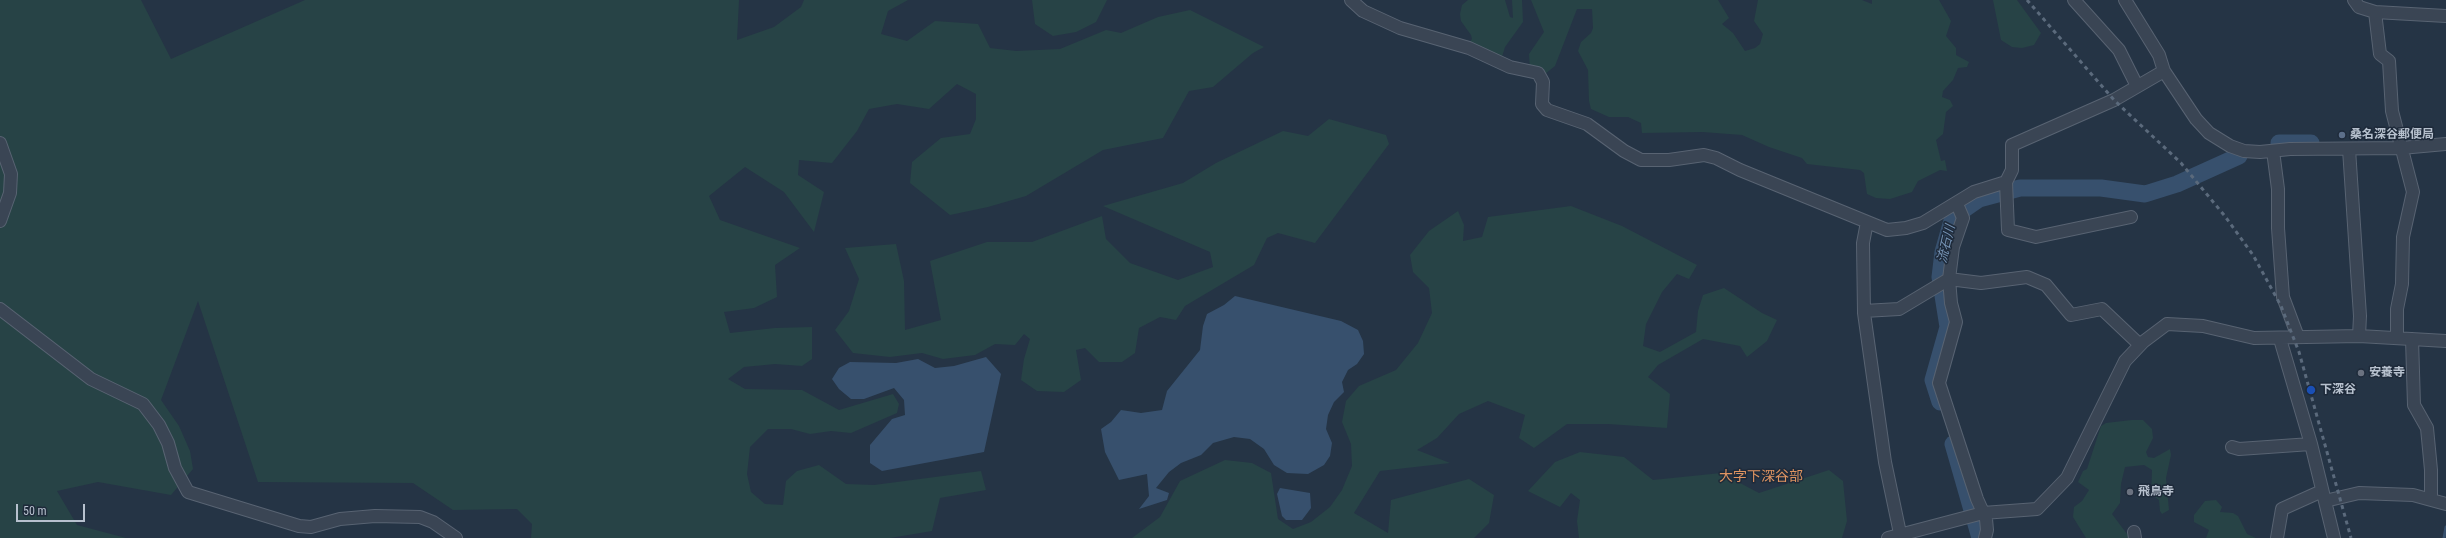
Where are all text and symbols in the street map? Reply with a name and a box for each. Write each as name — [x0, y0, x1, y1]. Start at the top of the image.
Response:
place label: 桑名深谷郵便局 — [2350, 128, 2434, 142]
marker: 桑名深谷郵便局 — [2337, 130, 2347, 140]
water label: 流石川 — [1935, 223, 1959, 265]
place label: 安養寺 — [2369, 366, 2405, 380]
marker: 安養寺 — [2356, 368, 2366, 378]
place label: 下深谷 — [2320, 383, 2356, 397]
marker: 下深谷 — [2305, 384, 2317, 396]
district label: 大字下深谷部 — [1719, 469, 1803, 485]
place label: 飛鳥寺 — [2138, 485, 2174, 499]
marker: 飛鳥寺 — [2125, 487, 2135, 497]
scale bar — [18, 496, 87, 522]
text: 50 m — [23, 504, 47, 518]

